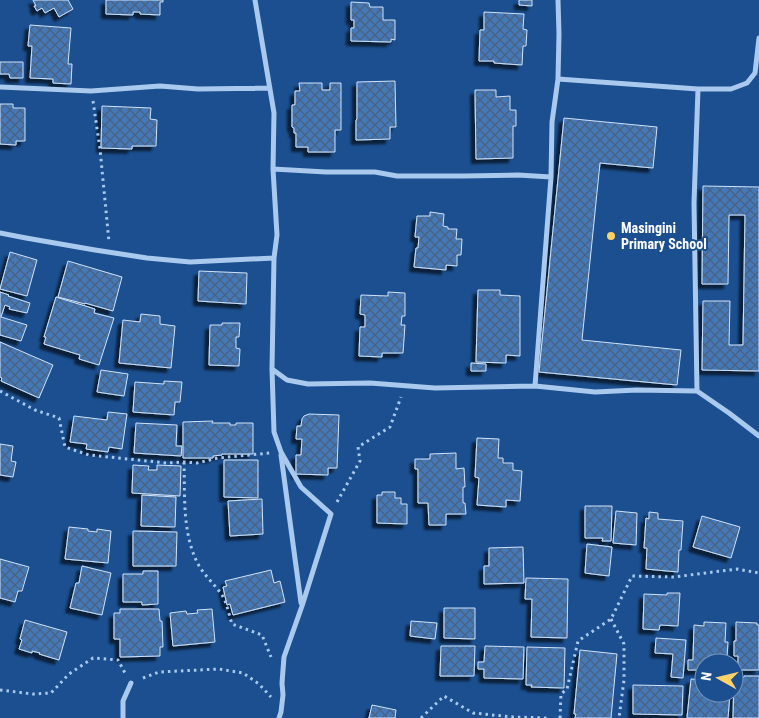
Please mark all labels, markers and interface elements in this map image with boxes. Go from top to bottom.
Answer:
place label: Masingini Primary School [621,220,707,252]
marker: Masingini Primary School [605,230,617,242]
north arrow [694,653,744,703]
text: N [698,671,715,682]

